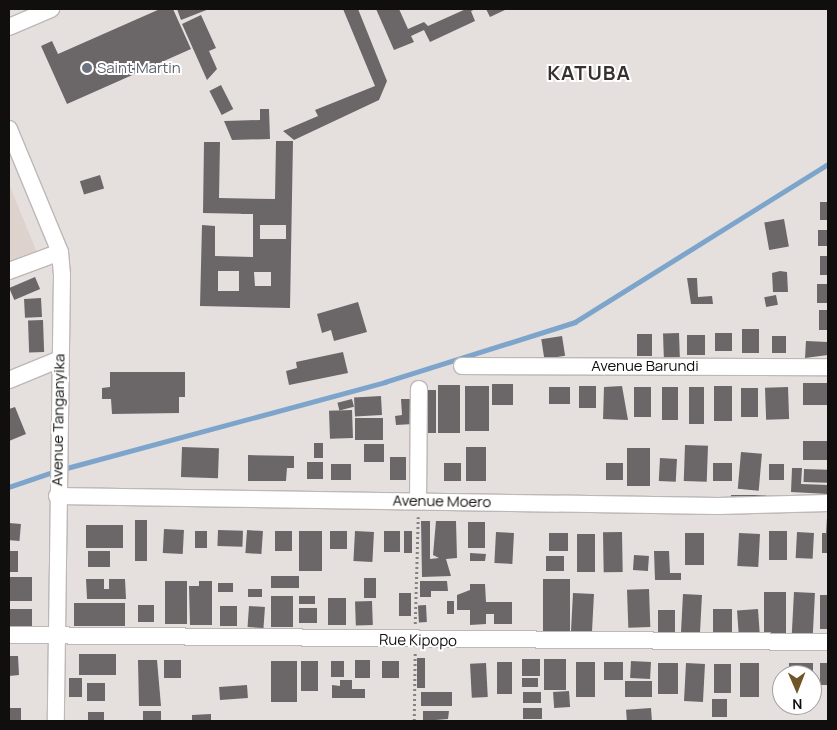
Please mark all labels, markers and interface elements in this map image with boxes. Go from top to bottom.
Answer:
place label: Saint Martin [97,59,181,77]
district label: KATUBA [546,60,632,84]
marker: Saint Martin [81,62,93,74]
street label: Avenue Tanganyika [48,354,68,486]
street label: Avenue Barundi [591,357,699,375]
street label: Avenue Moero [392,491,492,511]
street label: Rue Kipopo [379,630,457,650]
north arrow [772,665,822,715]
text: N [792,695,802,714]

